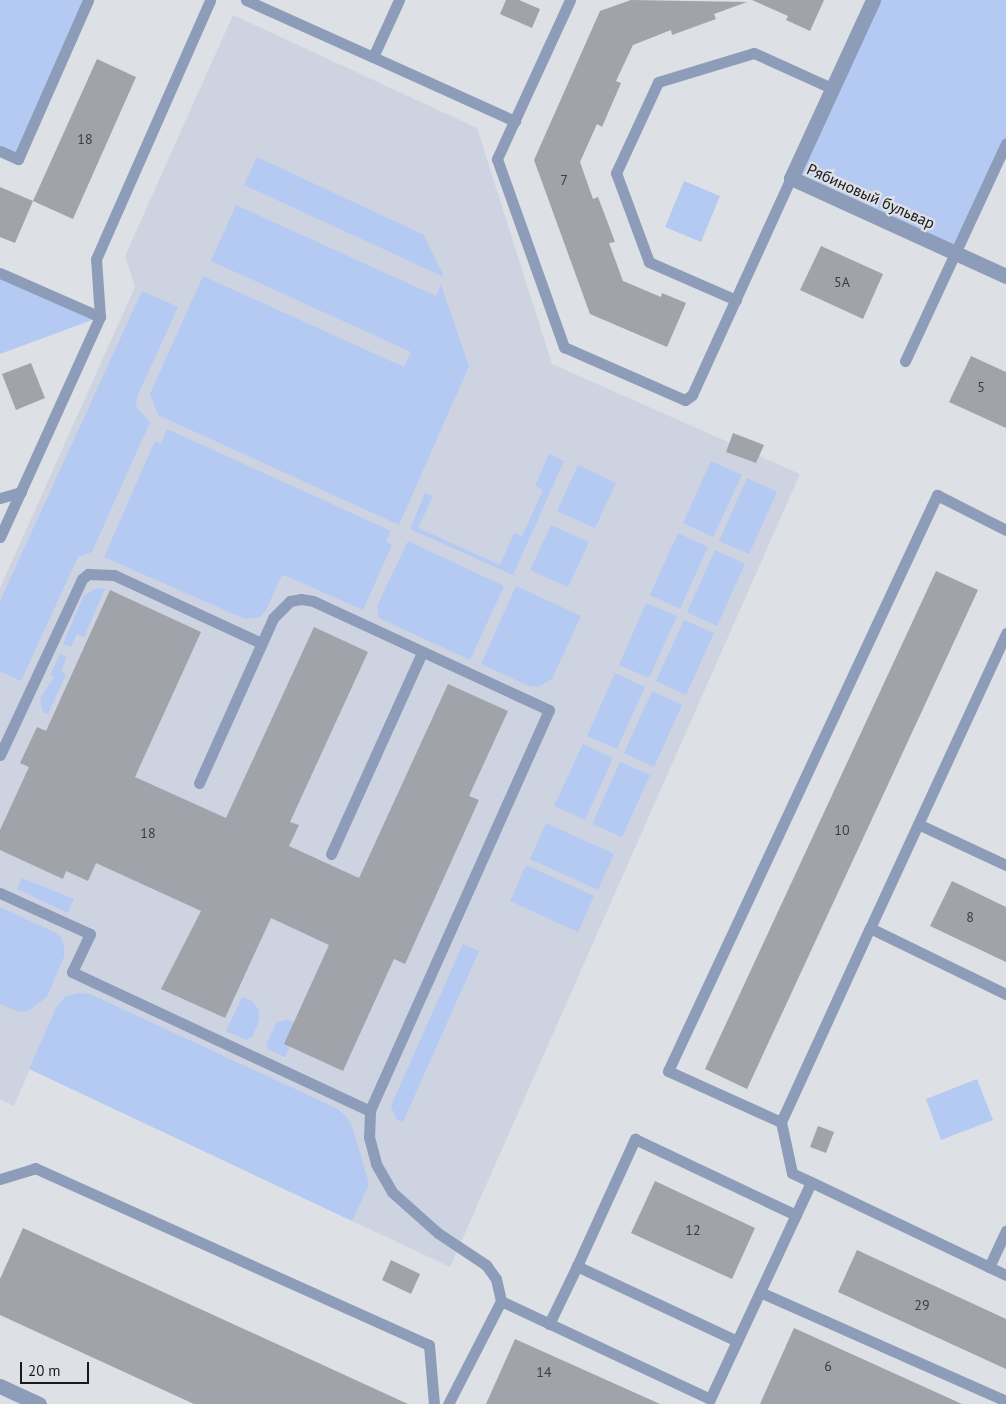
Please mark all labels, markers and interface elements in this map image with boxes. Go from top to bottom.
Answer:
house number: 18 [77,131,93,147]
street label: Рябиновый бульвар [804,159,938,233]
house number: 7 [560,172,568,188]
house number: 5А [834,274,850,290]
house number: 5 [977,379,985,395]
house number: 10 [834,822,850,838]
house number: 18 [140,825,156,841]
house number: 8 [966,909,974,925]
house number: 12 [685,1222,701,1238]
house number: 29 [914,1297,930,1313]
scale bar [22,1352,91,1384]
house number: 6 [824,1358,832,1374]
text: 20 m [28,1361,61,1380]
house number: 14 [536,1364,552,1380]

